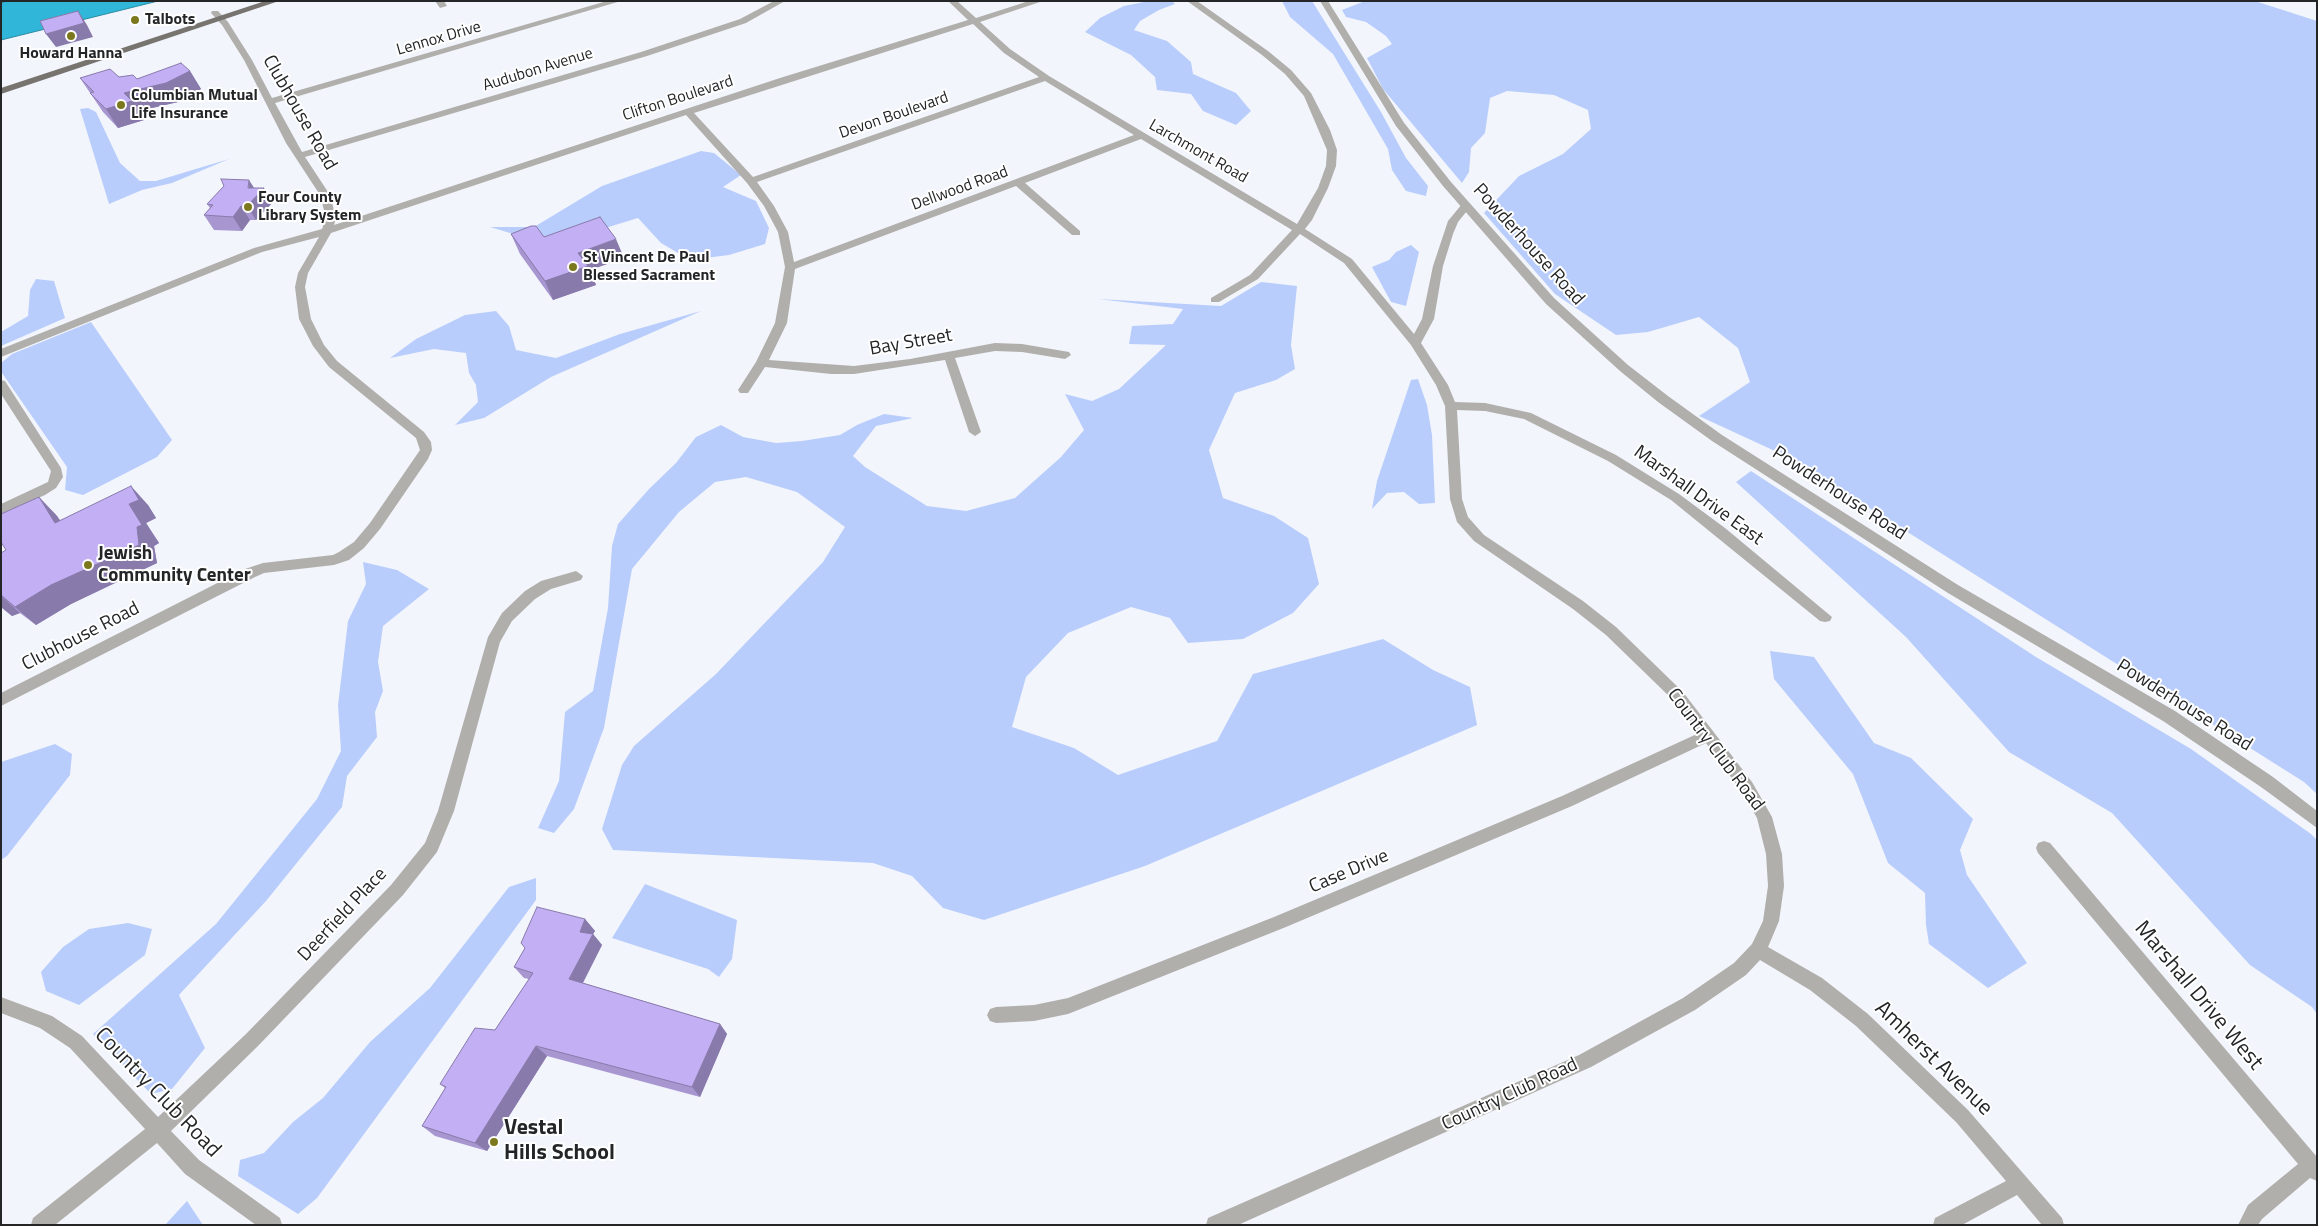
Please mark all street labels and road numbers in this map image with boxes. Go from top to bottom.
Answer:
street label: Lennox Drive [395,18,483,60]
street label: Audubon Avenue [481,44,595,96]
street label: Clubhouse Road [257,51,341,175]
street label: Clifton Boulevard [620,72,736,126]
street label: Devon Boulevard [837,88,951,144]
street label: Larchmont Road [1145,116,1251,188]
street label: Dellwood Road [909,163,1011,215]
street label: Powderhouse Road [1467,179,1589,311]
street label: Bay Street [868,325,954,361]
street label: Marshall Drive East [1629,441,1767,551]
street label: Powderhouse Road [1767,442,1911,546]
street label: Clubhouse Road [18,598,144,676]
street label: Powderhouse Road [2112,655,2256,757]
street label: Country Club Road [1662,684,1768,816]
street label: Case Drive [1306,845,1392,899]
street label: Deerfield Place [294,863,392,967]
street label: Marshall Drive West [2128,916,2268,1076]
street label: Amherst Avenue [1869,996,1997,1122]
street label: Country Club Road [88,1023,226,1163]
street label: Country Club Road [1439,1054,1581,1136]

